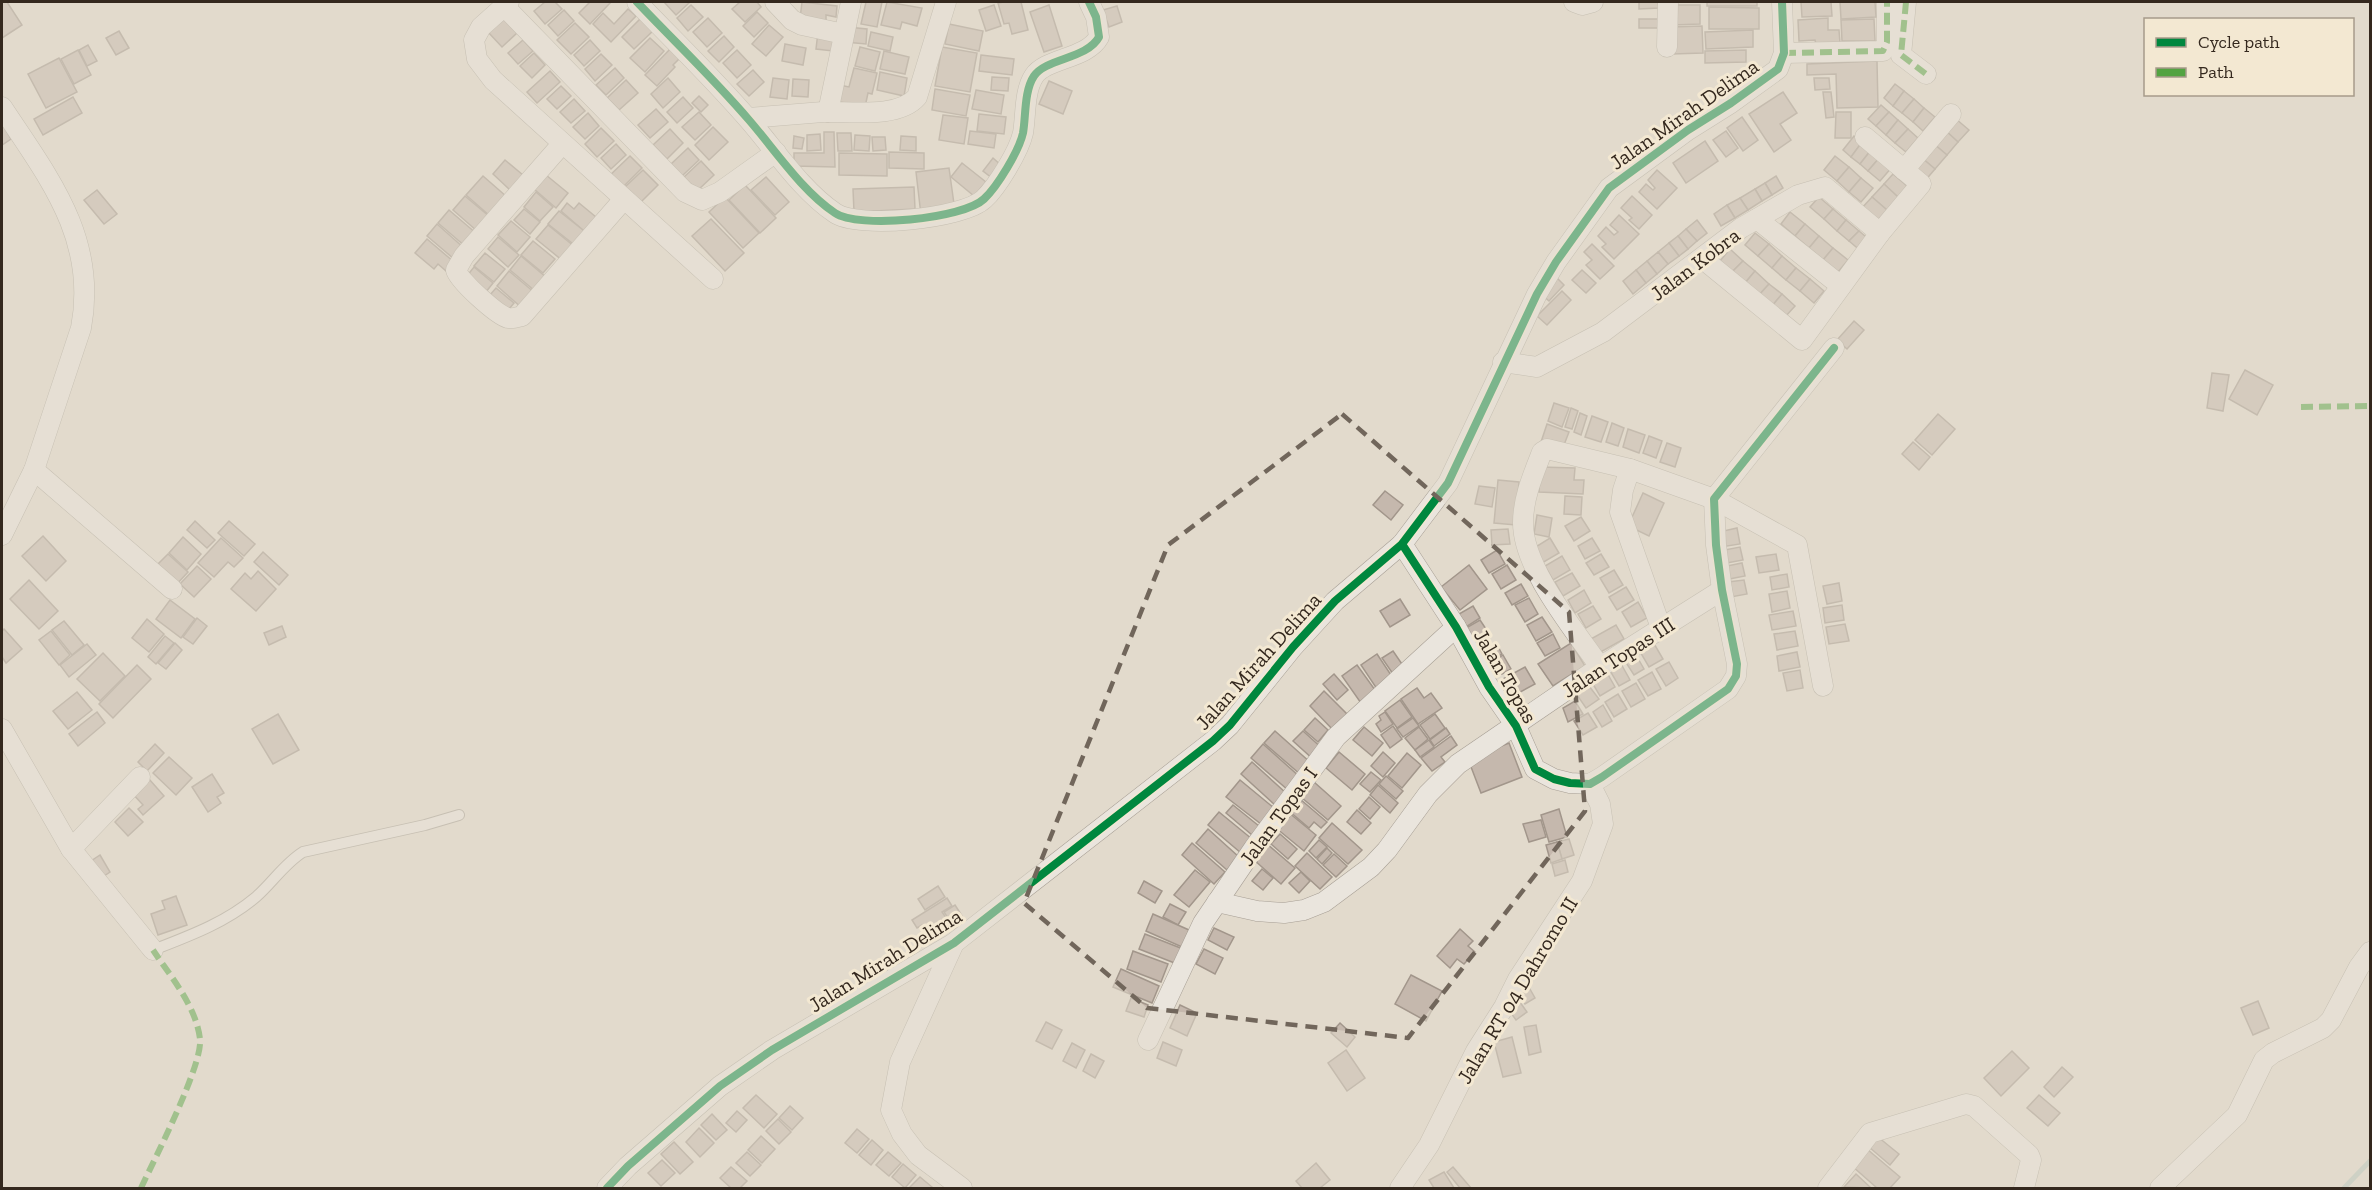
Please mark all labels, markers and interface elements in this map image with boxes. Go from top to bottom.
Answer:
legend [2144,18,2354,96]
text: Cycle path [2198,31,2280,53]
street label: Jalan Mirah Delima [1605,53,1763,175]
text: Path [2198,61,2234,83]
street label: Jalan Kobra [1645,222,1745,306]
street label: Jalan Mirah Delima [1190,587,1326,735]
street label: Jalan Topas III [1557,611,1679,703]
street label: Jalan Topas [1469,624,1543,728]
street label: Jalan Topas I [1234,762,1322,870]
street label: Jalan RT 04 Dahromo II [1451,892,1583,1088]
street label: Jalan Mirah Delima [804,903,966,1017]

